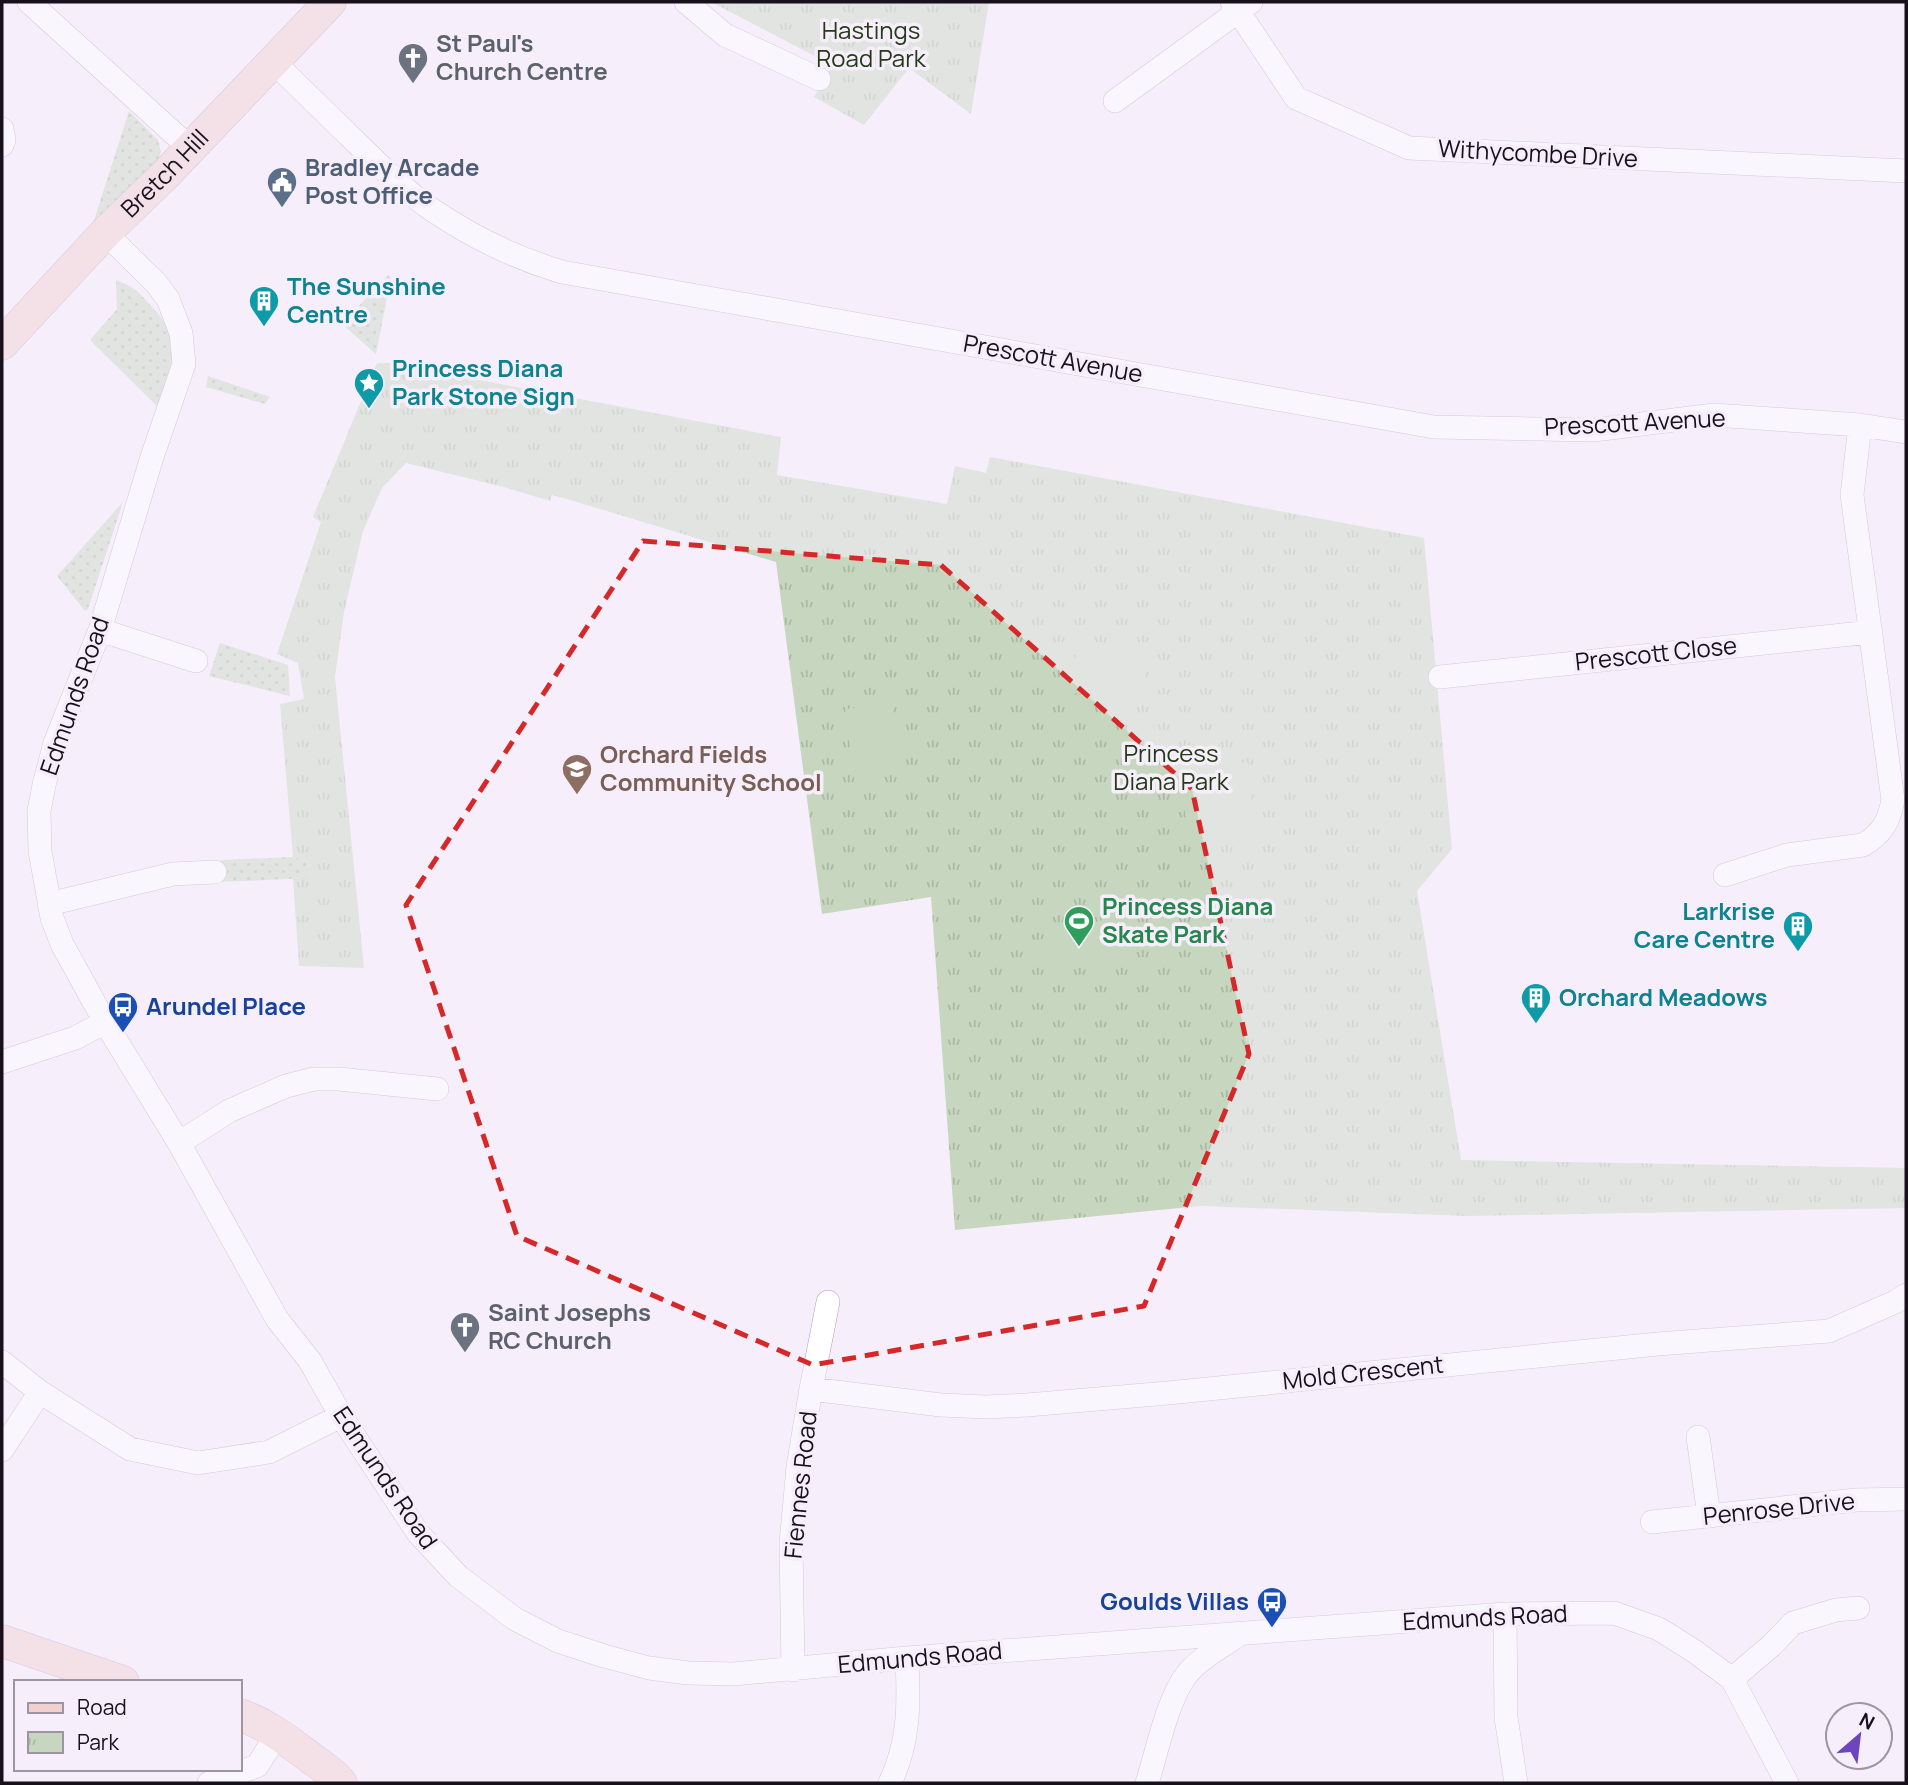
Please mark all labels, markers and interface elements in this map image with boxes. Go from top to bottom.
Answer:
park label: Hastings Road Park [816,13,927,74]
place label: St Paul's Church Centre [436,26,608,87]
church icon: St Paul's Church Centre [396,41,430,85]
street label: Bretch Hill [113,121,215,224]
street label: Withycombe Drive [1437,131,1639,174]
place label: Bradley Arcade Post Office [305,150,479,211]
public building icon: Bradley Arcade Post Office [265,165,299,209]
place label: The Sunshine Centre [287,269,446,330]
building icon: The Sunshine Centre [247,284,281,328]
street label: Prescott Avenue [961,326,1145,390]
place label: Princess Diana Park Stone Sign [392,351,575,412]
place icon: Princess Diana Park Stone Sign [352,366,386,410]
street label: Prescott Avenue [1543,400,1726,443]
street label: Edmunds Road [31,612,116,779]
street label: Prescott Close [1573,628,1738,677]
park label: Princess Diana Park [1113,736,1230,797]
place label: Orchard Fields Community School [600,737,822,798]
school or university icon: Orchard Fields Community School [560,752,594,796]
place label: Princess Diana Skate Park [1102,889,1273,950]
place label: Larkrise Care Centre [1634,894,1775,955]
sports icon: Princess Diana Skate Park [1062,904,1096,948]
building icon: Larkrise Care Centre [1781,909,1815,953]
place label: Orchard Meadows [1559,980,1767,1013]
building icon: Orchard Meadows [1519,981,1553,1025]
place label: Arundel Place [146,989,306,1022]
bus stop icon: Arundel Place [106,990,140,1034]
place label: Saint Josephs RC Church [488,1295,651,1356]
church icon: Saint Josephs RC Church [448,1310,482,1354]
street label: Mold Crescent [1281,1347,1445,1396]
street label: Edmunds Road [326,1399,446,1555]
street label: Fiennes Road [775,1409,824,1560]
street label: Penrose Drive [1701,1483,1856,1532]
place label: Goulds Villas [1100,1584,1249,1617]
bus stop icon: Goulds Villas [1255,1585,1289,1629]
street label: Edmunds Road [1402,1596,1568,1637]
street label: Edmunds Road [836,1633,1004,1680]
legend [14,1680,242,1771]
text: Road [77,1693,127,1721]
north arrow [1824,1701,1894,1771]
text: N [1855,1706,1879,1736]
text: Park [77,1728,119,1756]

